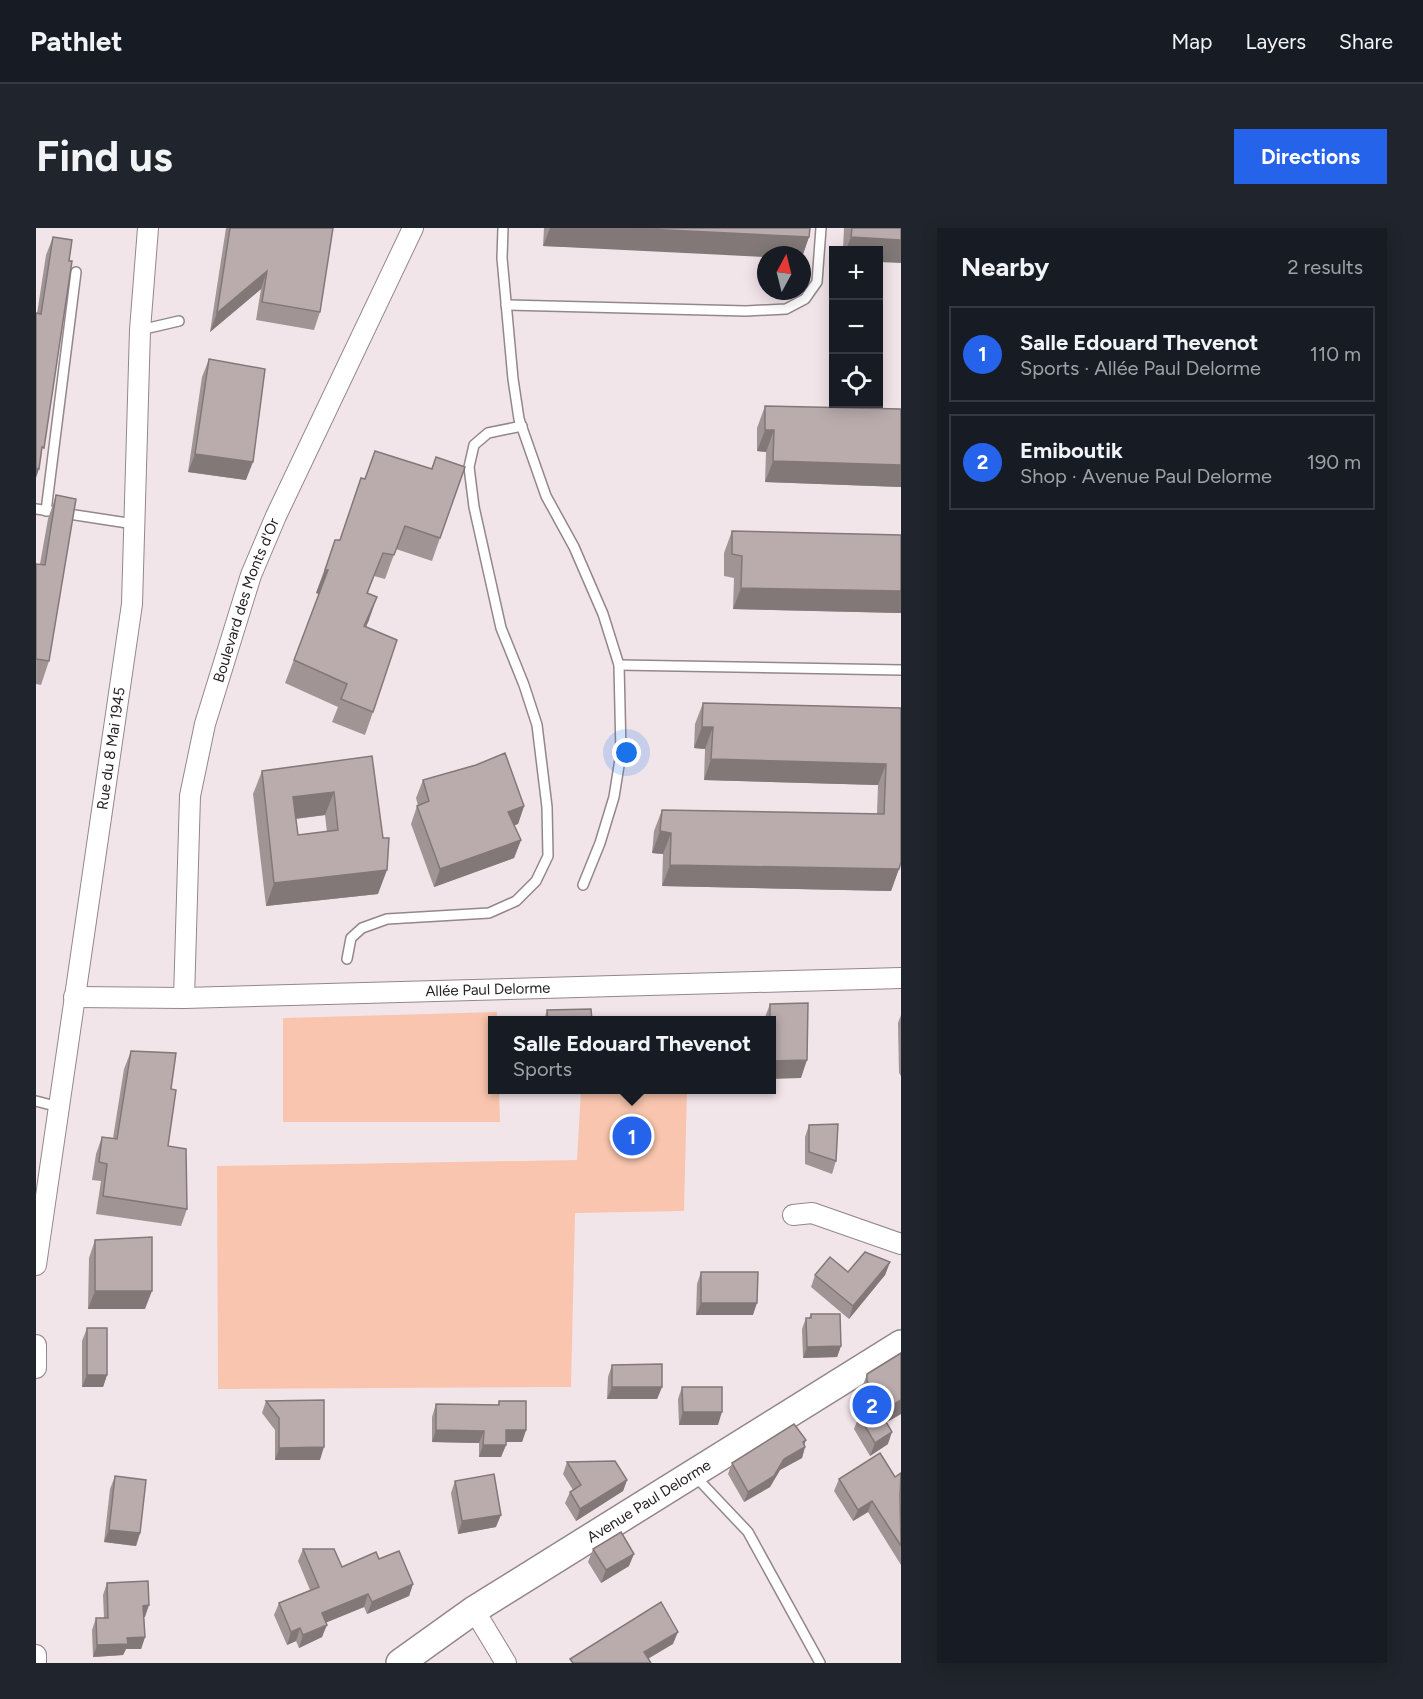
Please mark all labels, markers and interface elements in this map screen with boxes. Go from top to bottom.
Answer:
text: Pathlet [30,24,122,58]
text: Map [1172,29,1212,54]
text: Layers [1245,29,1306,54]
text: Share [1339,29,1393,54]
button: Directions [1234,129,1387,184]
text: Find us [36,131,173,182]
north arrow [757,246,811,300]
map controls [829,246,883,408]
button: + [829,246,883,300]
text: Nearby [961,251,1049,283]
text: 2 results [1287,255,1363,279]
button: − [829,300,883,354]
text: Salle Edouard Thevenot [1020,329,1258,356]
text: 1 [978,342,987,366]
text: 110 m [1310,342,1361,366]
button: locate [829,354,883,408]
text: Sports · Allée Paul Delorme [1020,356,1261,380]
text: Emiboutik [1020,437,1123,464]
text: 2 [977,450,988,474]
text: 190 m [1307,450,1361,474]
text: Shop · Avenue Paul Delorme [1020,464,1272,488]
street label: Boulevard des Monts d'Or [209,515,283,685]
street label: Rue du 8 Mai 1945 [93,686,129,811]
your location [612,738,641,767]
street label: Allée Paul Delorme [425,979,551,1000]
popup [488,1016,776,1094]
text: Salle Edouard Thevenot [513,1030,751,1057]
text: Sports [513,1057,572,1081]
pin: 1 [612,1114,652,1158]
pin: 2 [852,1382,892,1428]
street label: Avenue Paul Delorme [584,1456,714,1546]

